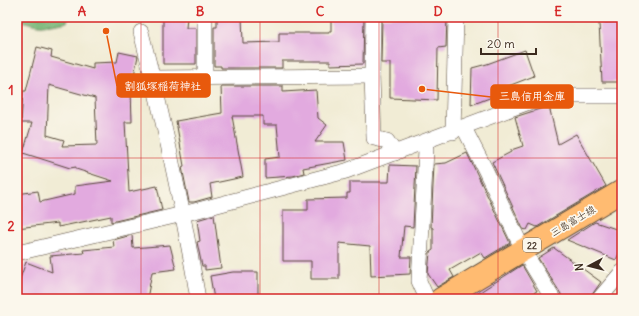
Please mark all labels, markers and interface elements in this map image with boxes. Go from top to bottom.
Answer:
text: A [78,3,87,20]
text: B [196,3,205,20]
text: C [316,3,325,20]
text: D [433,3,443,20]
text: E [554,3,562,20]
scale bar [481,30,536,56]
text: 20 m [487,36,515,51]
callout: 割狐塚稲荷神社 [117,74,210,97]
text: 割狐塚稲荷神社 [125,79,202,93]
text: 1 [8,82,14,99]
callout: 三島信用金庫 [491,85,573,108]
text: 三島信用金庫 [499,89,565,103]
street label: 三島富士線 [548,203,598,239]
text: 2 [7,218,15,235]
road number: 22 [523,238,541,252]
north arrow [569,246,609,286]
text: N [572,263,586,272]

